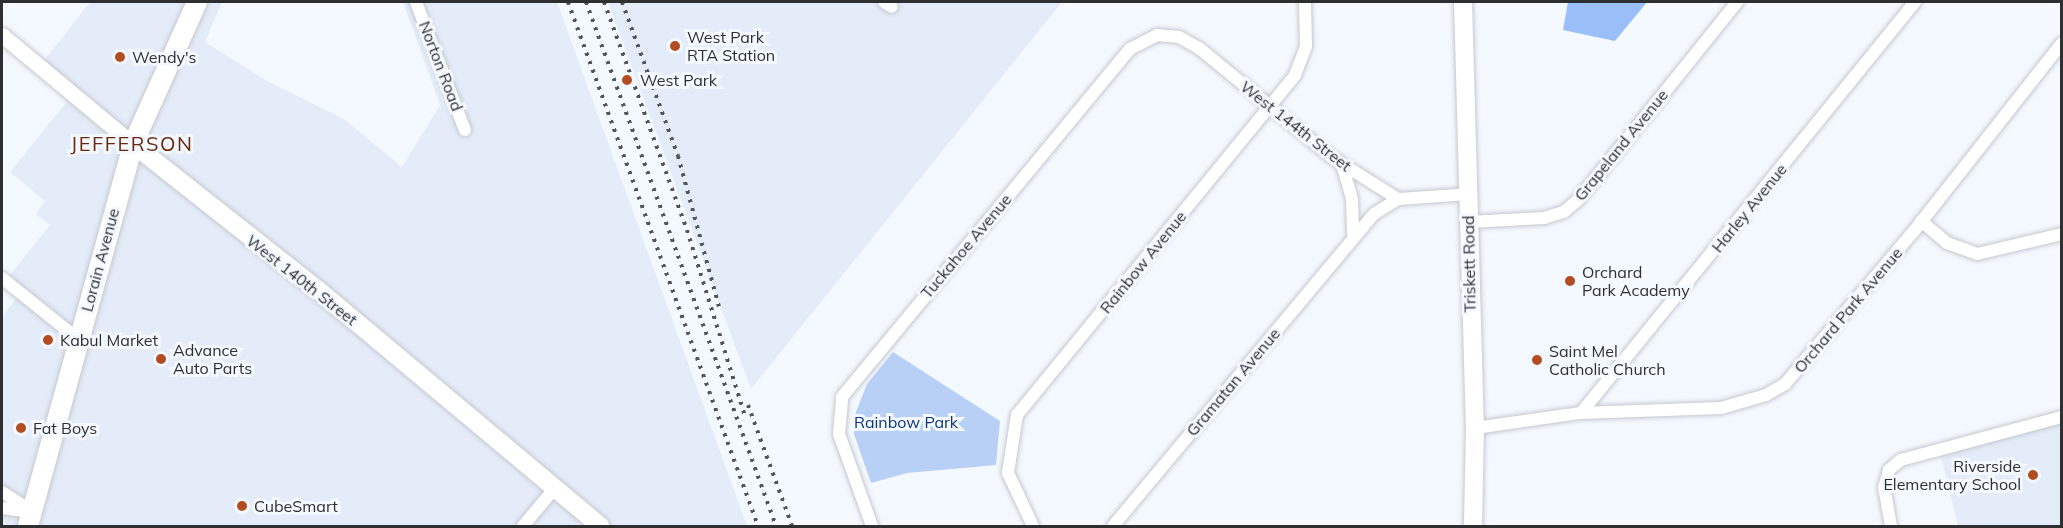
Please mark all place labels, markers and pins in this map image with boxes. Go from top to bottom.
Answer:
place label: West Park RTA Station [687,27,775,65]
marker: West Park RTA Station [668,39,682,53]
place label: Wendy's [132,47,196,67]
marker: Wendy's [113,50,127,64]
place label: West Park [640,70,717,90]
marker: West Park [618,71,636,89]
place label: Orchard Park Academy [1582,262,1690,300]
marker: Orchard Park Academy [1563,274,1577,288]
place label: Kabul Market [60,330,158,350]
marker: Kabul Market [41,333,55,347]
place label: Advance Auto Parts [173,340,252,378]
place label: Saint Mel Catholic Church [1549,341,1666,379]
marker: Advance Auto Parts [154,352,168,366]
marker: Saint Mel Catholic Church [1530,353,1544,367]
place label: Fat Boys [33,418,97,438]
marker: Fat Boys [14,421,28,435]
place label: Riverside Elementary School [1883,456,2021,494]
marker: Riverside Elementary School [2026,468,2040,482]
place label: CubeSmart [254,496,338,516]
marker: CubeSmart [235,499,249,513]

